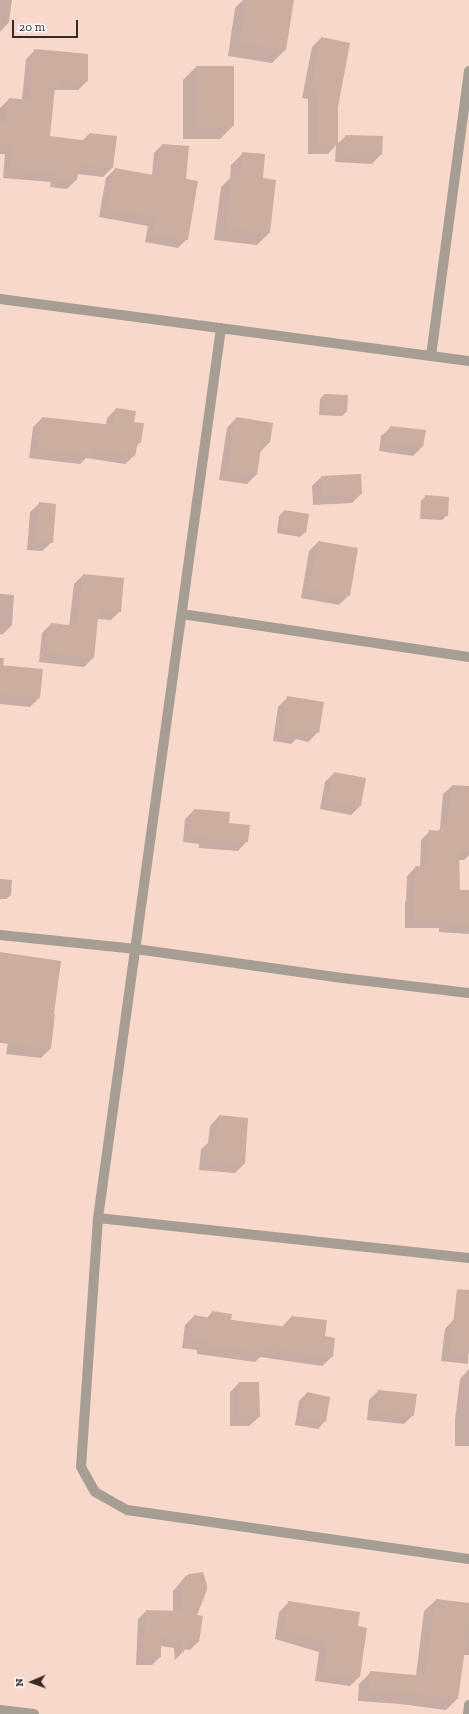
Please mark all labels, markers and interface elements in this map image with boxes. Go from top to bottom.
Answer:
scale bar [14,12,80,38]
text: 20 m [19,20,45,34]
north arrow [12,1662,52,1702]
text: N [13,1678,26,1687]

